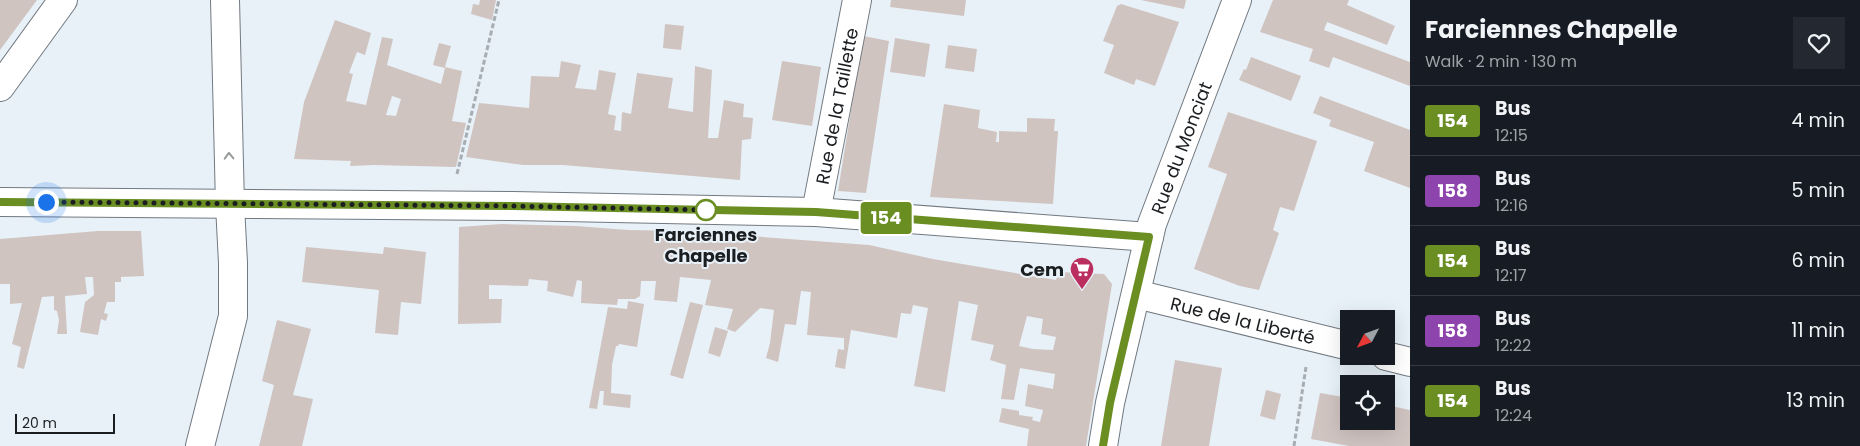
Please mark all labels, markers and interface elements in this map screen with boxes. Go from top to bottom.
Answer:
text: Farciennes Chapelle [1425,13,1677,46]
button: heart [1793,17,1845,69]
street label: Rue de la Taillette [809,26,864,186]
text: Walk · 2 min · 130 m [1425,50,1577,73]
street label: Rue du Monciat [1144,78,1217,217]
text: Bus [1495,95,1531,122]
text: 4 min [1792,107,1845,134]
text: 154 [1437,108,1468,133]
text: 12:15 [1495,124,1528,147]
one-way arrow [223,152,234,160]
text: Bus [1495,165,1531,192]
text: 5 min [1792,177,1845,204]
text: 158 [1437,178,1468,203]
your location [34,190,59,215]
text: 12:16 [1495,194,1528,217]
marker: Farciennes Chapelle [695,199,717,221]
line badge: 154 [857,202,915,234]
text: 154 [871,205,901,230]
place label: Farciennes Chapelle [655,222,757,268]
text: Bus [1495,235,1531,262]
text: 6 min [1791,247,1845,274]
text: 154 [1437,248,1468,273]
supermarket icon: Cem [1069,256,1095,290]
place label: Cem [1020,257,1064,282]
text: 12:17 [1495,264,1527,287]
street label: Rue de la Liberté [1168,290,1318,350]
text: Bus [1495,305,1531,332]
north arrow [1340,310,1395,365]
map controls [1340,310,1395,430]
text: 11 min [1791,317,1845,344]
text: 158 [1437,318,1468,343]
text: 12:22 [1495,334,1531,357]
button: locate [1340,375,1395,430]
text: Bus [1495,375,1531,402]
text: 13 min [1786,387,1845,414]
text: 154 [1437,388,1468,413]
text: 12:24 [1495,404,1532,427]
scale bar [15,411,115,434]
text: 20 m [22,413,57,433]

